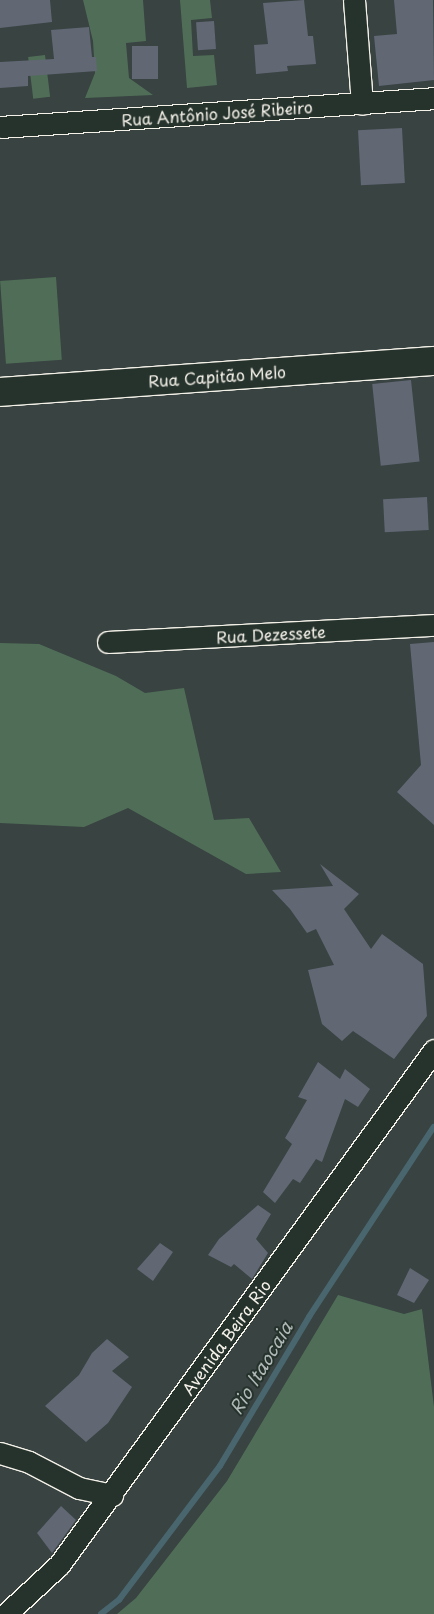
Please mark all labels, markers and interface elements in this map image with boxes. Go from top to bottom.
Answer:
street label: Rua Antônio José Ribeiro [120,97,314,129]
street label: Rua Capitão Melo [147,362,287,390]
street label: Rua Dezessete [215,622,327,646]
street label: Avenida Beira Rio [178,1276,274,1398]
water label: Rio Itaocaia [225,1317,297,1419]

